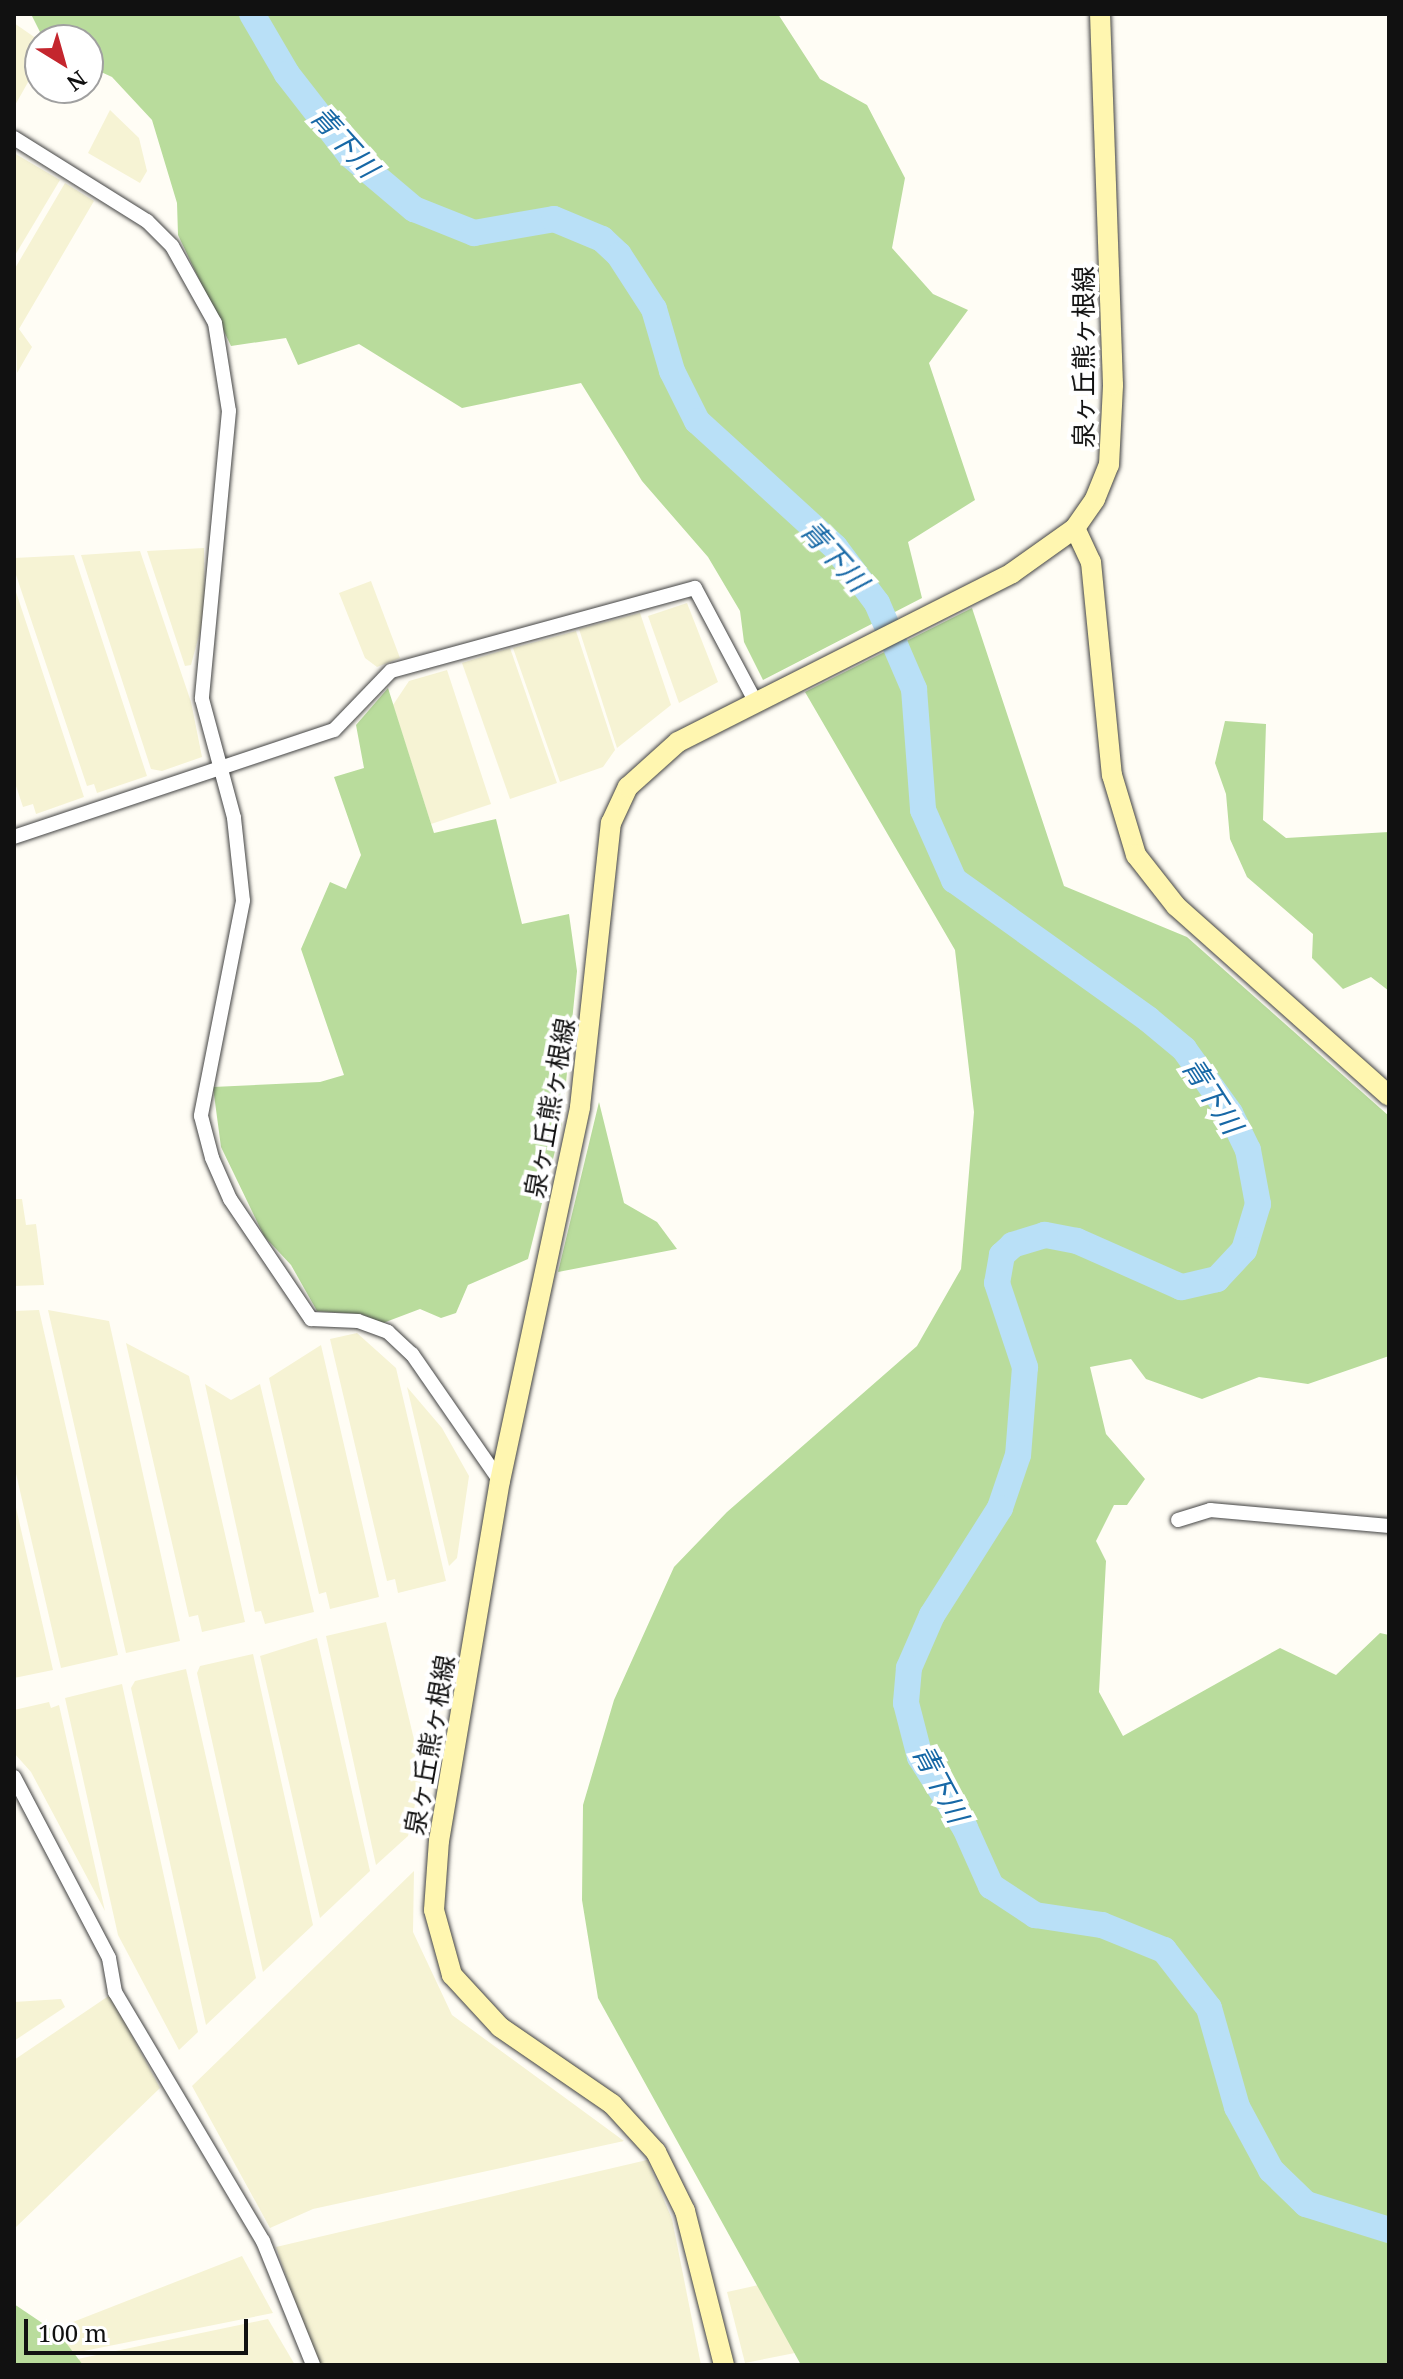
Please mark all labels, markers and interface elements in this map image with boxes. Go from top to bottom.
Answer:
north arrow [24,24,104,104]
text: N [61,64,93,99]
water label: 青下川 [304,99,386,183]
street label: 泉ヶ丘熊ヶ根線 [1068,266,1100,448]
water label: 青下川 [794,513,876,597]
street label: 泉ヶ丘熊ヶ根線 [519,1016,581,1200]
water label: 青下川 [1176,1051,1250,1139]
street label: 泉ヶ丘熊ヶ根線 [399,1653,461,1837]
water label: 青下川 [906,1738,976,1828]
scale bar [28,2303,252,2353]
text: 100 m [38,2316,107,2349]

